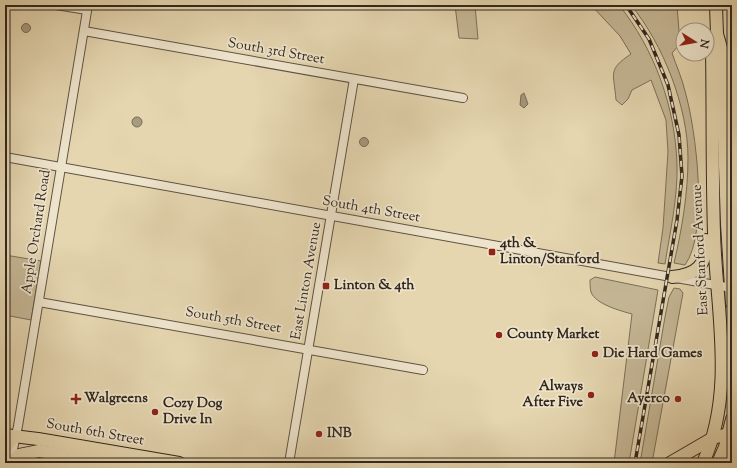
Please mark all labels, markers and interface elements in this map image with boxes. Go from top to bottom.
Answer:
north arrow [675,22,715,62]
street label: South 3rd Street [226,34,326,70]
text: N [695,37,713,50]
street label: Apple Orchard Road [17,168,57,295]
street label: East Stanford Avenue [688,184,714,316]
street label: South 4th Street [320,192,422,228]
street label: East Linton Avenue [287,221,327,341]
place label: 4th & Linton/Stanford [499,234,600,270]
marker: 4th & Linton/Stanford [487,247,497,257]
place label: Linton & 4th [334,276,415,296]
marker: Linton & 4th [321,281,331,291]
street label: South 5th Street [184,303,283,339]
place label: County Market [507,325,600,345]
marker: County Market [494,330,504,340]
place label: Die Hard Games [603,344,703,364]
marker: Die Hard Games [590,349,600,359]
place label: Always After Five [522,377,583,413]
place label: Walgreens [84,389,148,409]
place label: Ayerco [627,389,670,409]
marker: Always After Five [586,390,596,400]
marker: Walgreens [71,394,81,404]
place label: Cozy Dog Drive In [163,394,223,430]
marker: Ayerco [673,394,683,404]
marker: Cozy Dog Drive In [150,407,160,417]
street label: South 6th Street [44,415,146,451]
place label: INB [327,424,352,444]
marker: INB [314,429,324,439]

